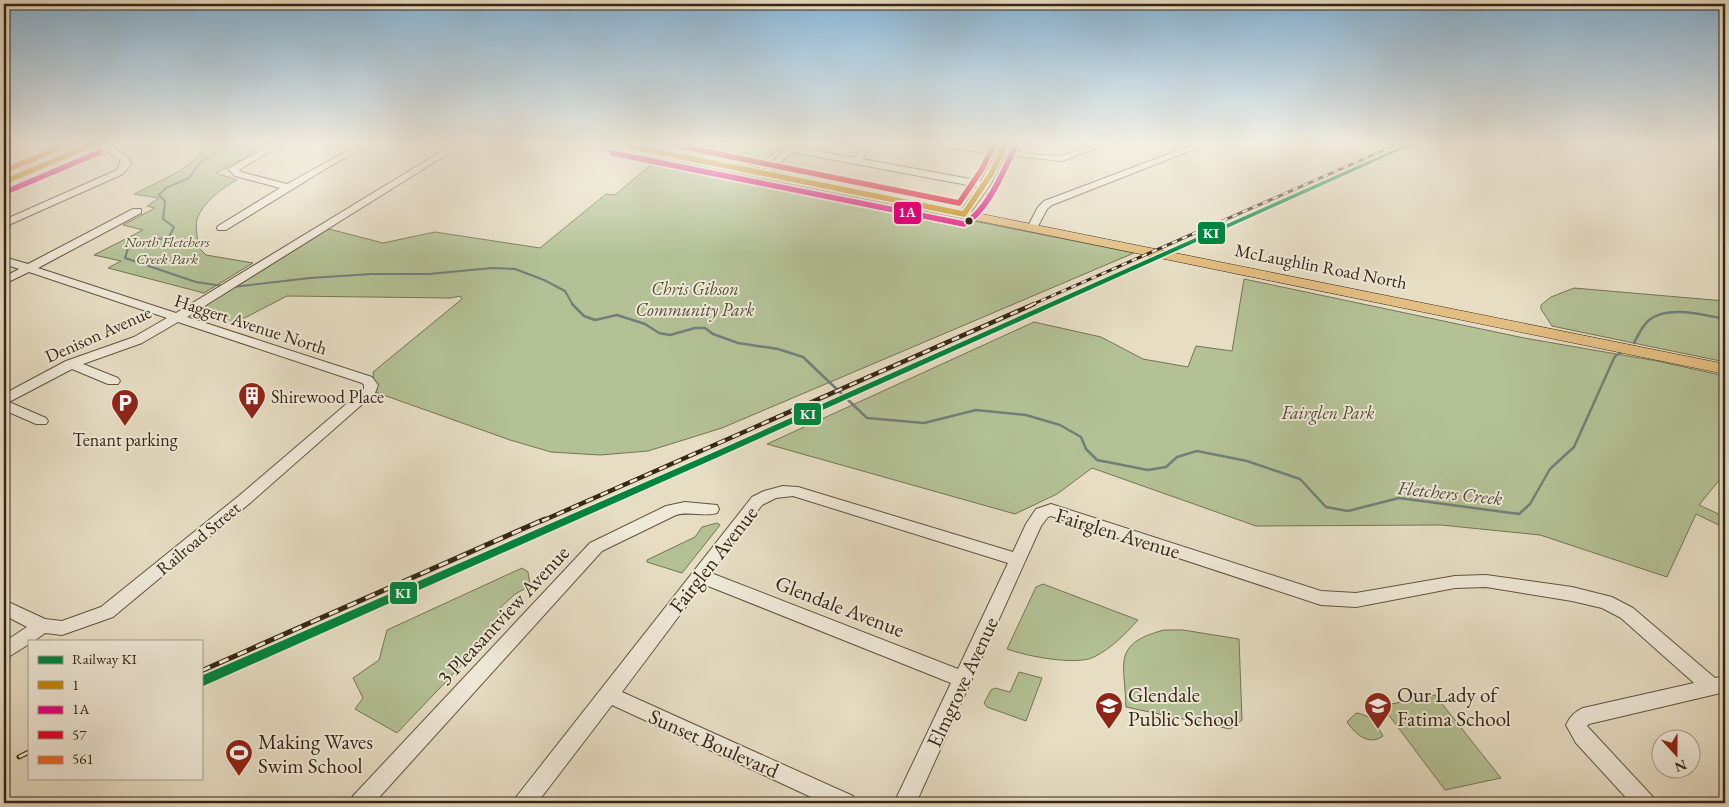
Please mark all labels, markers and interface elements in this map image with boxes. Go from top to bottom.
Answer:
line badge: 1A [893,201,922,225]
text: 1A [898,203,917,221]
unlabelled marker [964,216,974,226]
line badge: KI [1197,221,1226,245]
text: KI [1203,224,1219,242]
park label: North Fletchers Creek Park [123,232,211,268]
street label: McLaughlin Road North [1233,238,1409,294]
park label: Chris Gibson Community Park [636,277,754,322]
street label: Haggert Avenue North [172,288,330,360]
street label: Denison Avenue [41,300,155,368]
building icon: Shirewood Place [237,381,267,420]
place label: Shirewood Place [271,385,384,408]
parking icon: Tenant parking [110,388,140,427]
park label: Fairglen Park [1280,401,1375,425]
line badge: KI [793,402,822,426]
text: KI [800,405,816,423]
place label: Tenant parking [73,428,178,451]
water label: Fletchers Creek [1395,475,1504,511]
street label: Railroad Street [151,496,245,580]
street label: Fairglen Avenue [663,500,763,618]
street label: Fairglen Avenue [1053,501,1183,565]
street label: 3 Pleasantview Avenue [431,539,575,691]
street label: Glendale Avenue [772,569,908,643]
line badge: KI [389,581,418,605]
text: KI [395,584,411,602]
street label: Elmgrove Avenue [920,612,1004,752]
legend [28,640,202,780]
text: Railway KI [72,649,137,668]
text: 1 [72,675,79,694]
place label: Glendale Public School [1128,681,1239,732]
place label: Our Lady of Fatima School [1397,681,1511,732]
school or university icon: Glendale Public School [1094,691,1124,730]
school or university icon: Our Lady of Fatima School [1363,691,1393,730]
text: 1A [72,699,90,718]
street label: Sunset Boulevard [645,702,784,784]
text: 57 [72,725,87,744]
place label: Making Waves Swim School [258,728,373,779]
north arrow [1652,730,1702,780]
sports icon: Making Waves Swim School [224,738,254,777]
text: 561 [72,749,94,768]
text: N [1672,756,1689,777]

